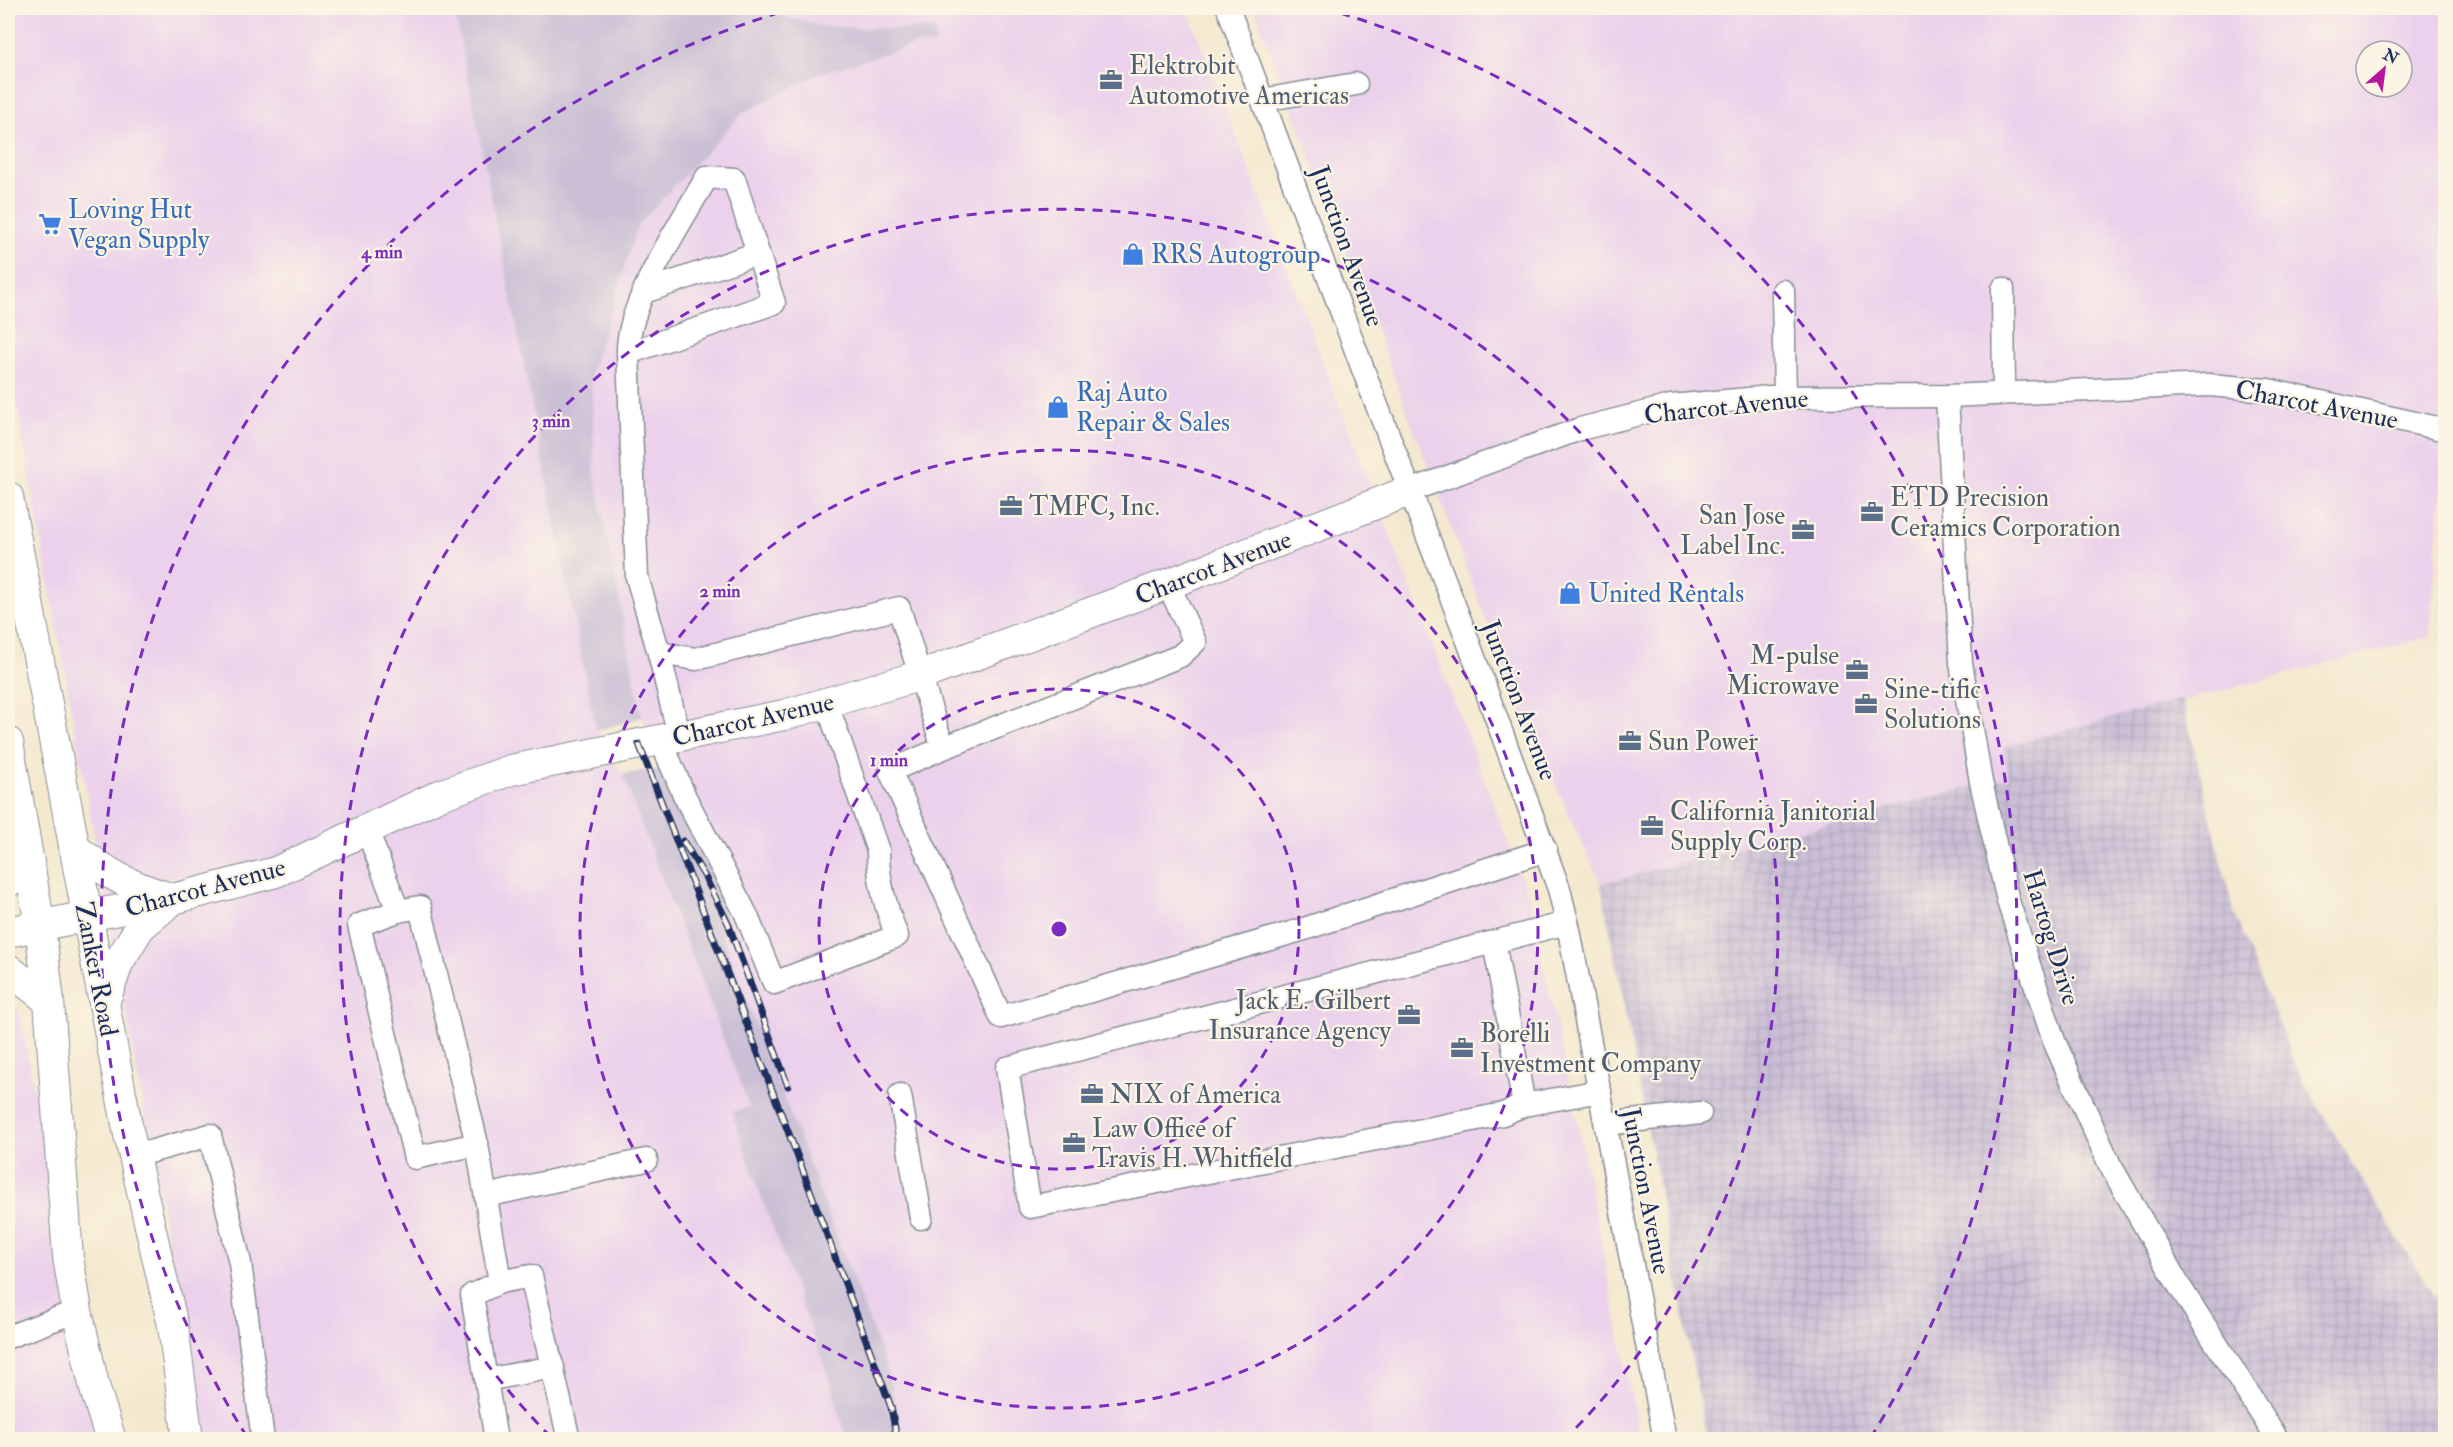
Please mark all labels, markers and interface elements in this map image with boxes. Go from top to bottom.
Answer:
north arrow [2354,39,2414,99]
text: N [2379,44,2402,69]
place label: Elektrobit Automotive Americas [1128,50,1349,112]
office icon: Elektrobit Automotive Americas [1098,67,1124,93]
street label: Junction Avenue [1303,160,1391,331]
place label: Loving Hut Vegan Supply [68,194,210,257]
supermarket icon: Loving Hut Vegan Supply [37,211,63,237]
place label: RRS Autogroup [1151,239,1320,272]
text: 4 min [360,241,403,264]
shop icon: RRS Autogroup [1120,241,1146,267]
street label: Charcot Avenue [2233,374,2401,436]
place label: Raj Auto Repair & Sales [1076,377,1230,440]
street label: Charcot Avenue [1642,382,1810,432]
shop icon: Raj Auto Repair & Sales [1045,394,1071,420]
text: 3 min [532,410,571,433]
place label: ETD Precision Ceramics Corporation [1890,482,2121,545]
place label: TMFC, Inc. [1029,491,1160,523]
office icon: TMFC, Inc. [998,493,1024,519]
office icon: ETD Precision Ceramics Corporation [1859,499,1885,525]
place label: San Jose Label Inc. [1680,500,1785,562]
office icon: San Jose Label Inc. [1790,517,1816,543]
street label: Charcot Avenue [1131,523,1296,612]
place label: United Rentals [1588,578,1744,610]
text: 2 min [700,580,741,603]
shop icon: United Rentals [1557,580,1583,606]
street label: Junction Avenue [1473,615,1564,785]
place label: M-pulse Microwave [1727,640,1839,702]
office icon: M-pulse Microwave [1844,657,1870,683]
place label: Sine-tific Solutions [1884,674,1981,736]
street label: Charcot Avenue [669,686,837,754]
office icon: Sine-tific Solutions [1853,691,1879,717]
place label: Sun Power [1648,726,1758,758]
office icon: Sun Power [1617,728,1643,754]
text: 1 min [870,749,909,772]
place label: California Janitorial Supply Corp. [1670,796,1876,859]
office icon: California Janitorial Supply Corp. [1639,813,1665,839]
street label: Charcot Avenue [121,851,289,925]
street label: Hartog Drive [2015,866,2087,1009]
street label: Zanker Road [67,899,125,1039]
centre of rings [1049,919,1069,939]
place label: Jack E. Gilbert Insurance Agency [1209,985,1392,1047]
office icon: Jack E. Gilbert Insurance Agency [1396,1002,1422,1028]
place label: Borelli Investment Company [1480,1018,1701,1081]
office icon: Borelli Investment Company [1449,1035,1475,1061]
place label: NIX of America [1110,1079,1281,1111]
office icon: NIX of America [1079,1081,1105,1107]
street label: Junction Avenue [1614,1104,1678,1277]
place label: Law Office of Travis H. Whitfield [1092,1113,1293,1175]
office icon: Law Office of Travis H. Whitfield [1061,1130,1087,1156]

